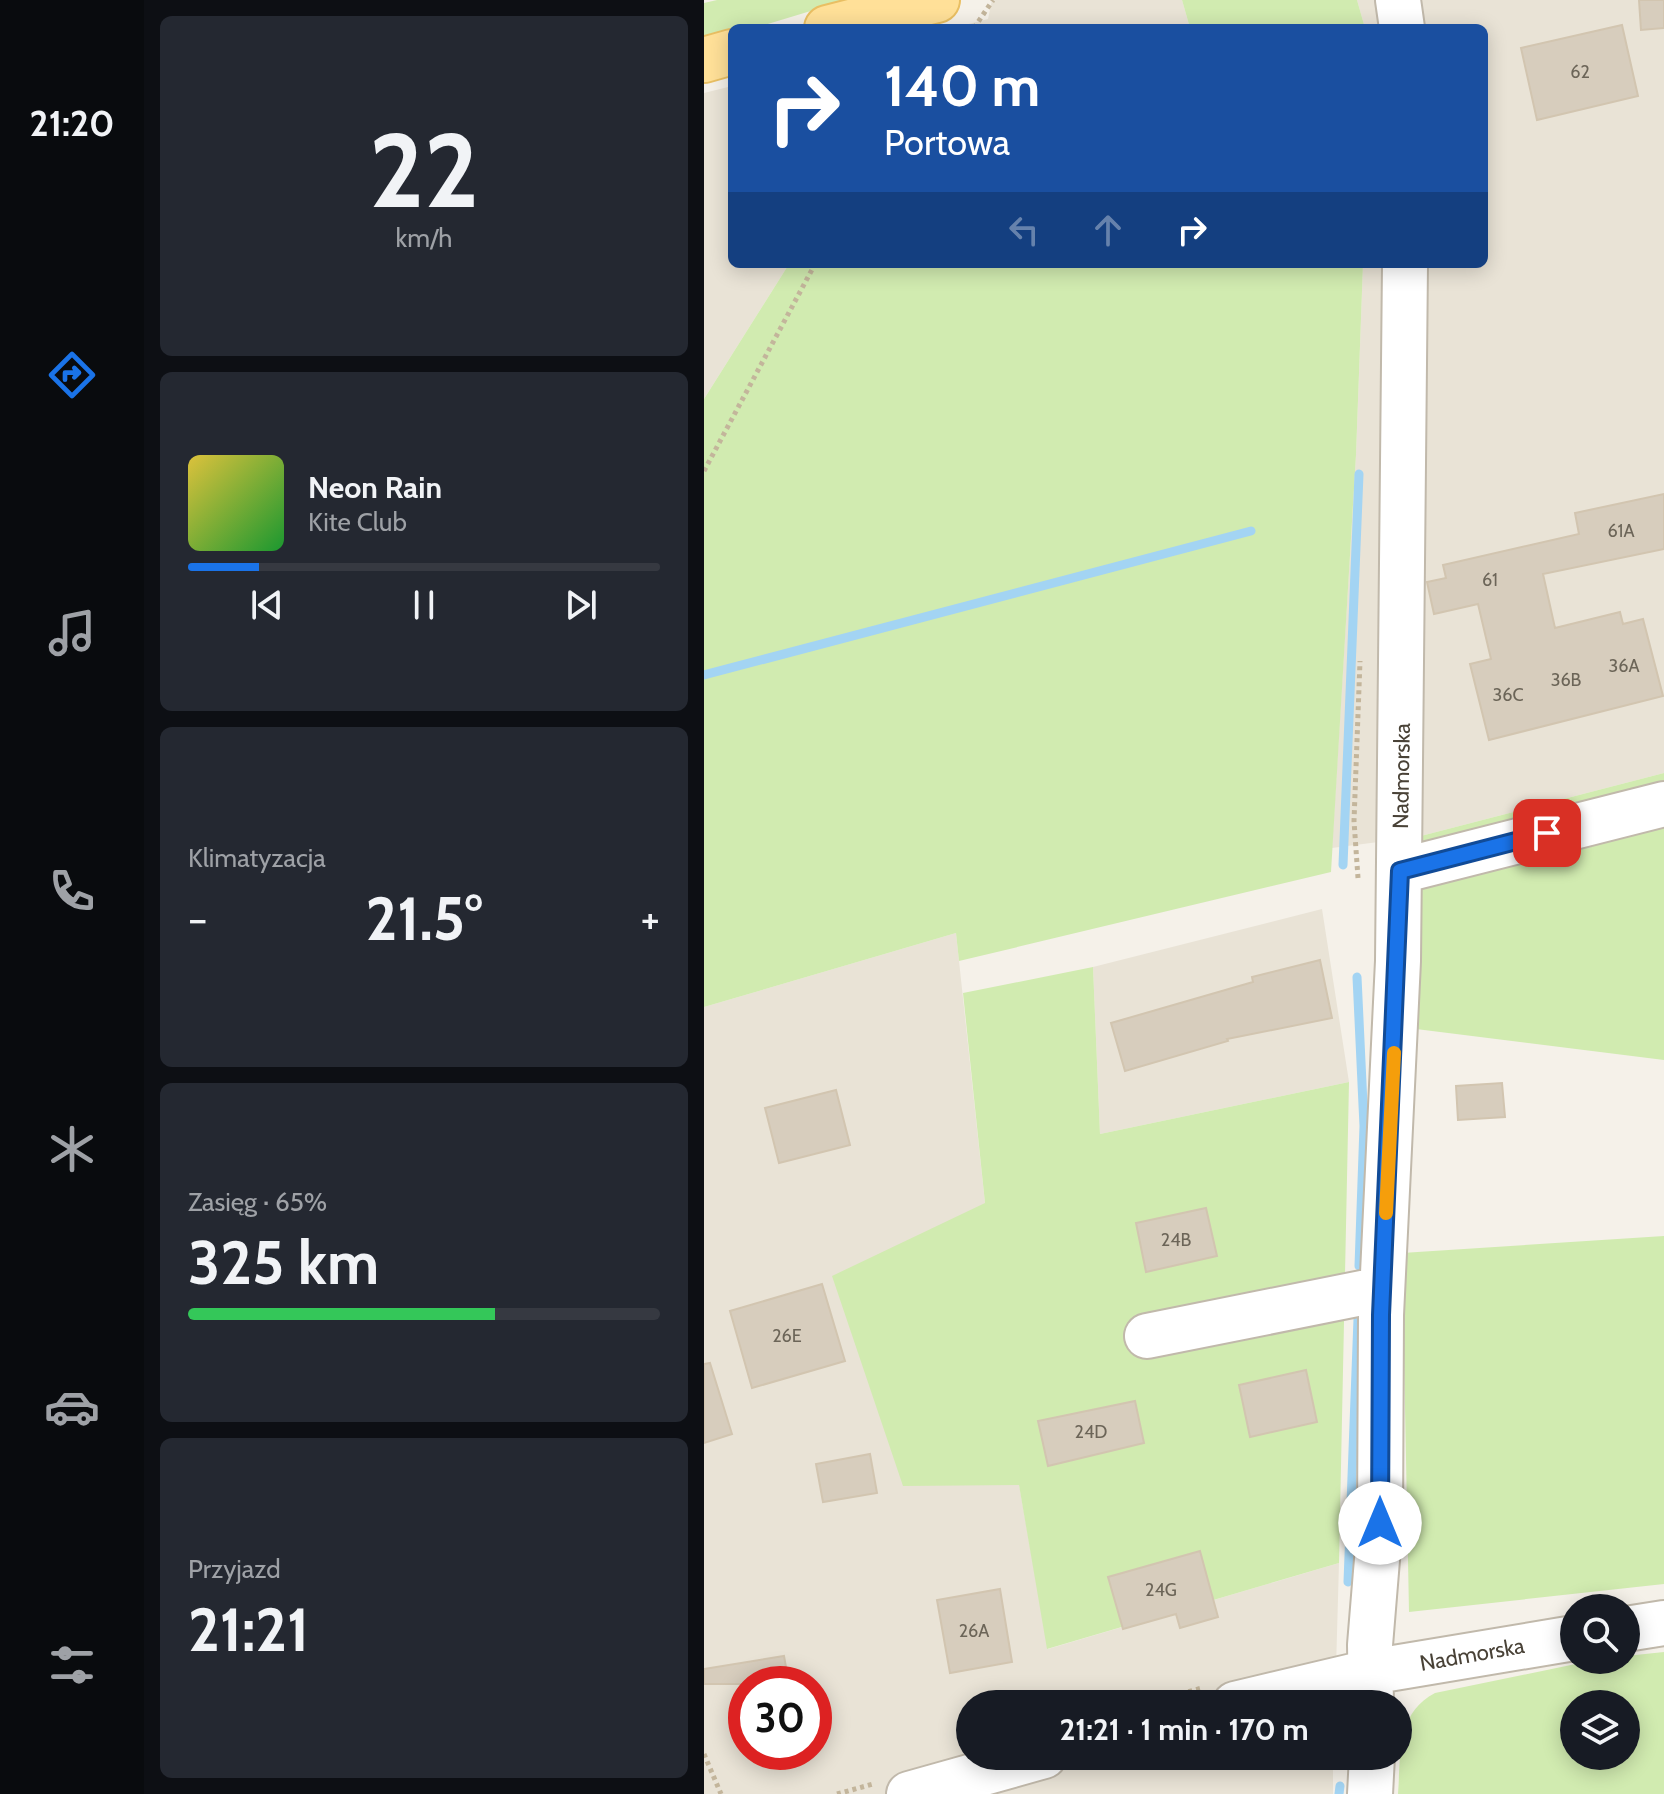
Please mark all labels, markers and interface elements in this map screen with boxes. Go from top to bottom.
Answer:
text: 140 m [884,52,1040,120]
icon: right [752,56,856,160]
house number: 62 [1570,61,1590,83]
text: 21:20 [30,101,114,145]
text: 22 [369,107,479,233]
text: Portowa [884,120,1010,164]
icon: left [1002,208,1046,252]
icon: ahead [1086,208,1130,252]
icon: right [1170,208,1214,252]
text: km/h [396,222,452,254]
icon: directions [44,347,100,403]
text: Neon Rain [308,469,442,506]
text: Kite Club [308,506,407,538]
house number: 61A [1607,520,1635,542]
house number: 61 [1482,569,1498,591]
icon: previous [245,583,289,627]
icon: pause [402,583,446,627]
icon: next [559,583,603,627]
icon: music [44,605,100,661]
house number: 36A [1608,655,1640,677]
house number: 36B [1551,669,1582,691]
house number: 36C [1492,684,1524,706]
street label: Nadmorska [1387,722,1416,829]
pin [1513,799,1581,867]
icon: arrive [1525,811,1569,855]
text: Klimatyzacja [188,842,326,874]
icon: phone [44,863,100,919]
text: 21.5° [366,882,482,955]
text: − [188,892,207,945]
text: + [641,892,660,945]
icon: climate [44,1121,100,1177]
text: Zasięg · 65% [188,1186,327,1218]
text: 325 km [188,1226,379,1299]
house number: 24B [1161,1229,1192,1251]
house number: 26E [772,1325,802,1347]
icon: car [44,1379,100,1435]
house number: 24D [1075,1421,1107,1443]
position arrow [1338,1481,1422,1565]
text: Przyjazd [188,1553,281,1585]
house number: 24G [1145,1579,1177,1601]
text: 21:21 [188,1593,309,1666]
map controls [1560,1594,1640,1770]
button: search [1560,1594,1640,1674]
house number: 26A [959,1620,989,1642]
street label: Nadmorska [1418,1632,1527,1677]
icon: filters [44,1637,100,1693]
speed limit sign: 30 [728,1666,832,1770]
button: layers [1560,1690,1640,1770]
text: 21:21 · 1 min · 170 m [1059,1711,1309,1748]

